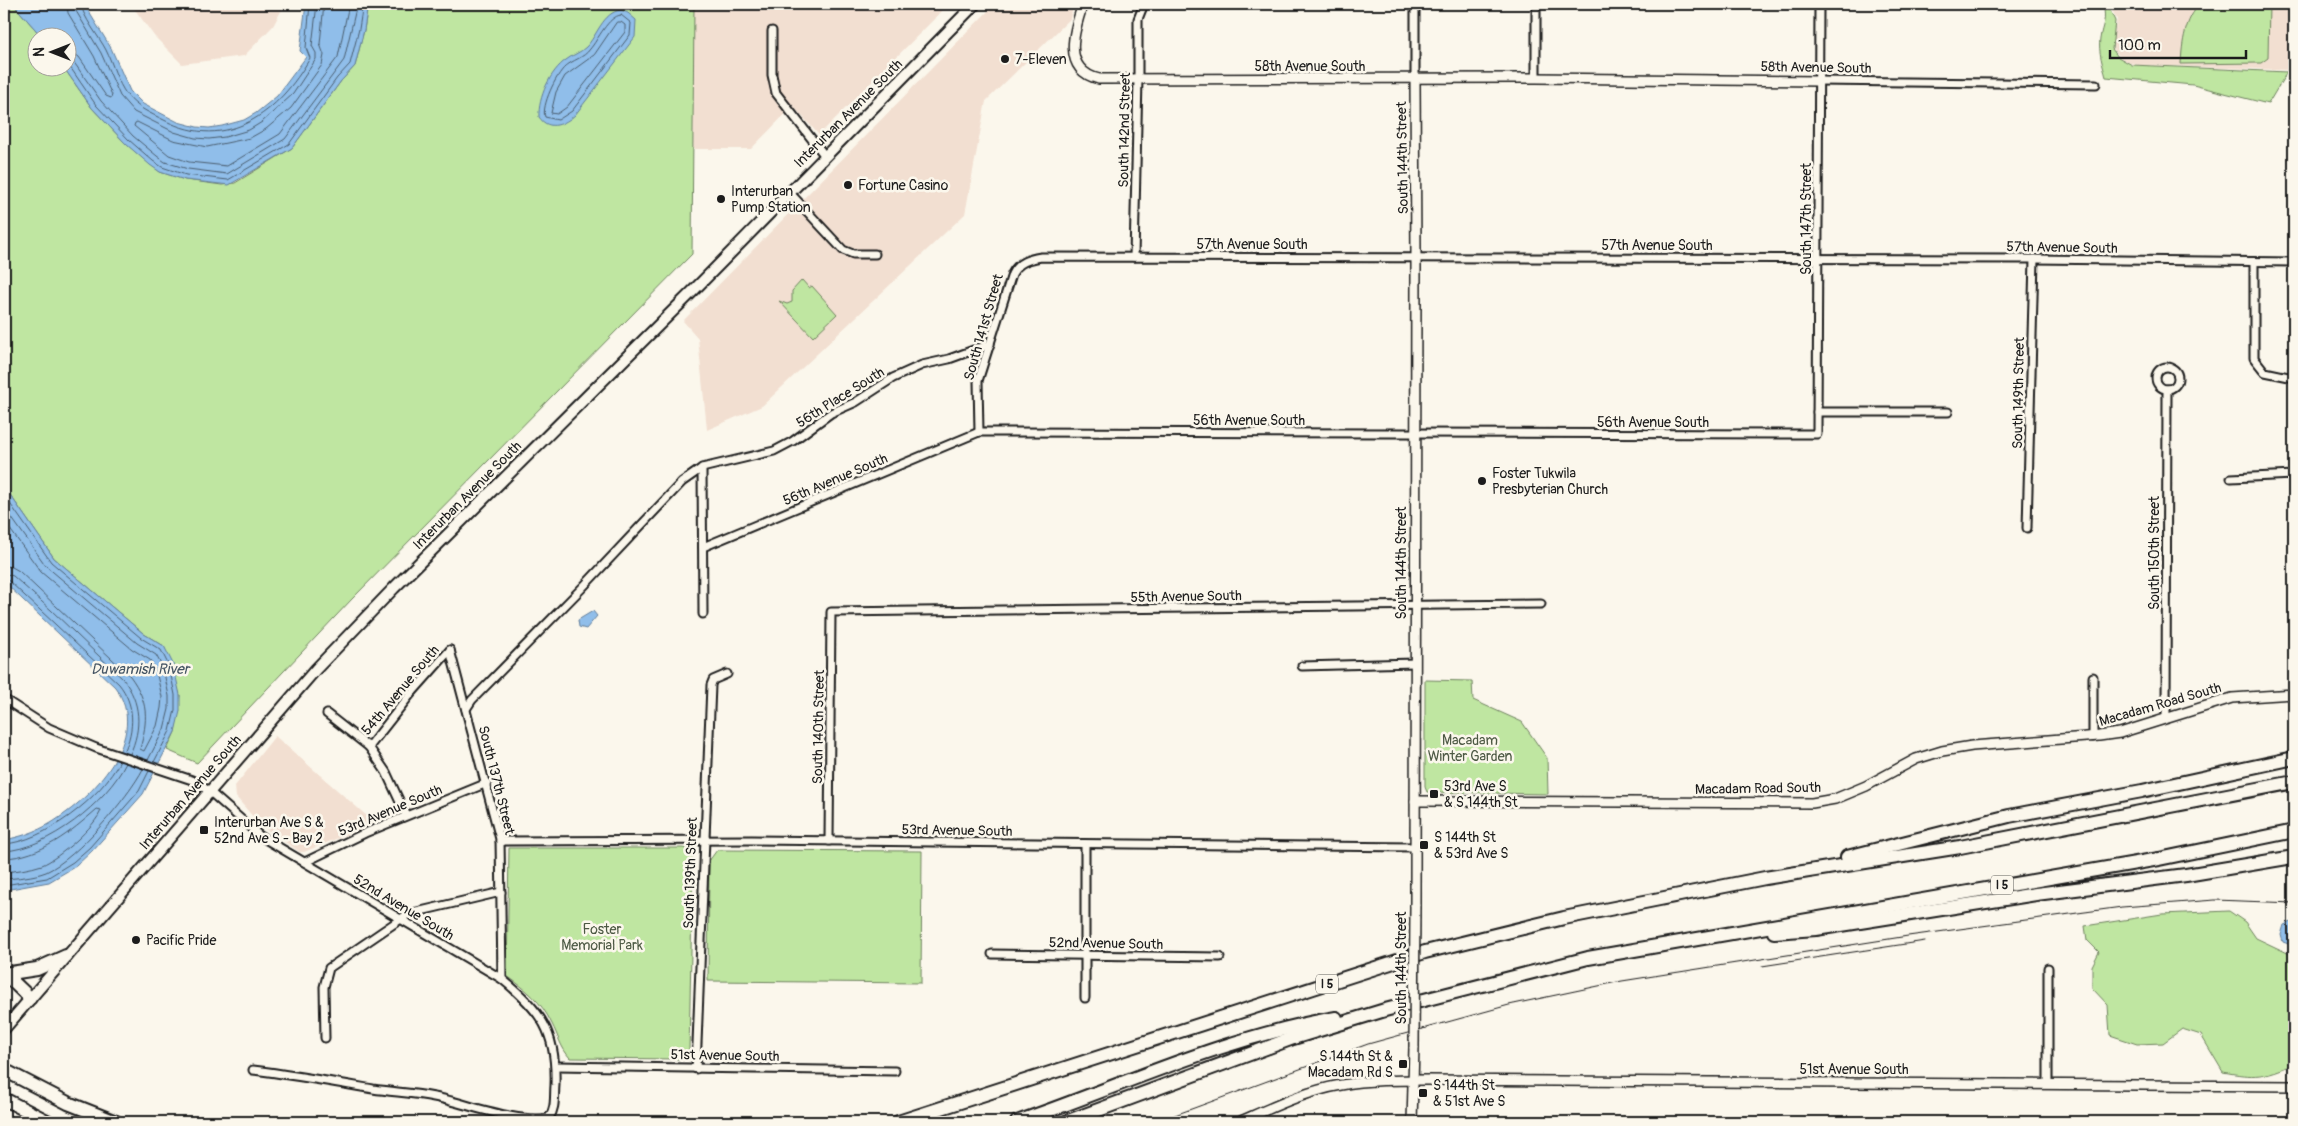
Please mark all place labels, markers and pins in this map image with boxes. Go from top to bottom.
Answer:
place label: 7-Eleven [1015,51,1067,68]
marker: 7-Eleven [999,53,1011,65]
place label: Fortune Casino [858,177,949,194]
marker: Fortune Casino [842,179,854,191]
place label: Interurban Pump Station [731,183,811,216]
marker: Interurban Pump Station [715,193,727,205]
place label: Foster Tukwila Presbyterian Church [1492,465,1608,498]
marker: Foster Tukwila Presbyterian Church [1476,475,1488,487]
place label: 53rd Ave S & S 144th St [1444,778,1518,811]
marker: 53rd Ave S & S 144th St [1428,788,1440,800]
place label: Interurban Ave S & 52nd Ave S - Bay 2 [214,814,324,847]
marker: Interurban Ave S & 52nd Ave S - Bay 2 [198,824,210,836]
place label: S 144th St & 53rd Ave S [1434,829,1508,862]
marker: S 144th St & 53rd Ave S [1418,839,1430,851]
place label: Pacific Pride [146,932,217,949]
marker: Pacific Pride [130,934,142,946]
place label: S 144th St & Macadam Rd S [1308,1048,1393,1081]
marker: S 144th St & Macadam Rd S [1397,1058,1409,1070]
place label: S 144th St & 51st Ave S [1433,1077,1505,1110]
marker: S 144th St & 51st Ave S [1417,1087,1429,1099]

